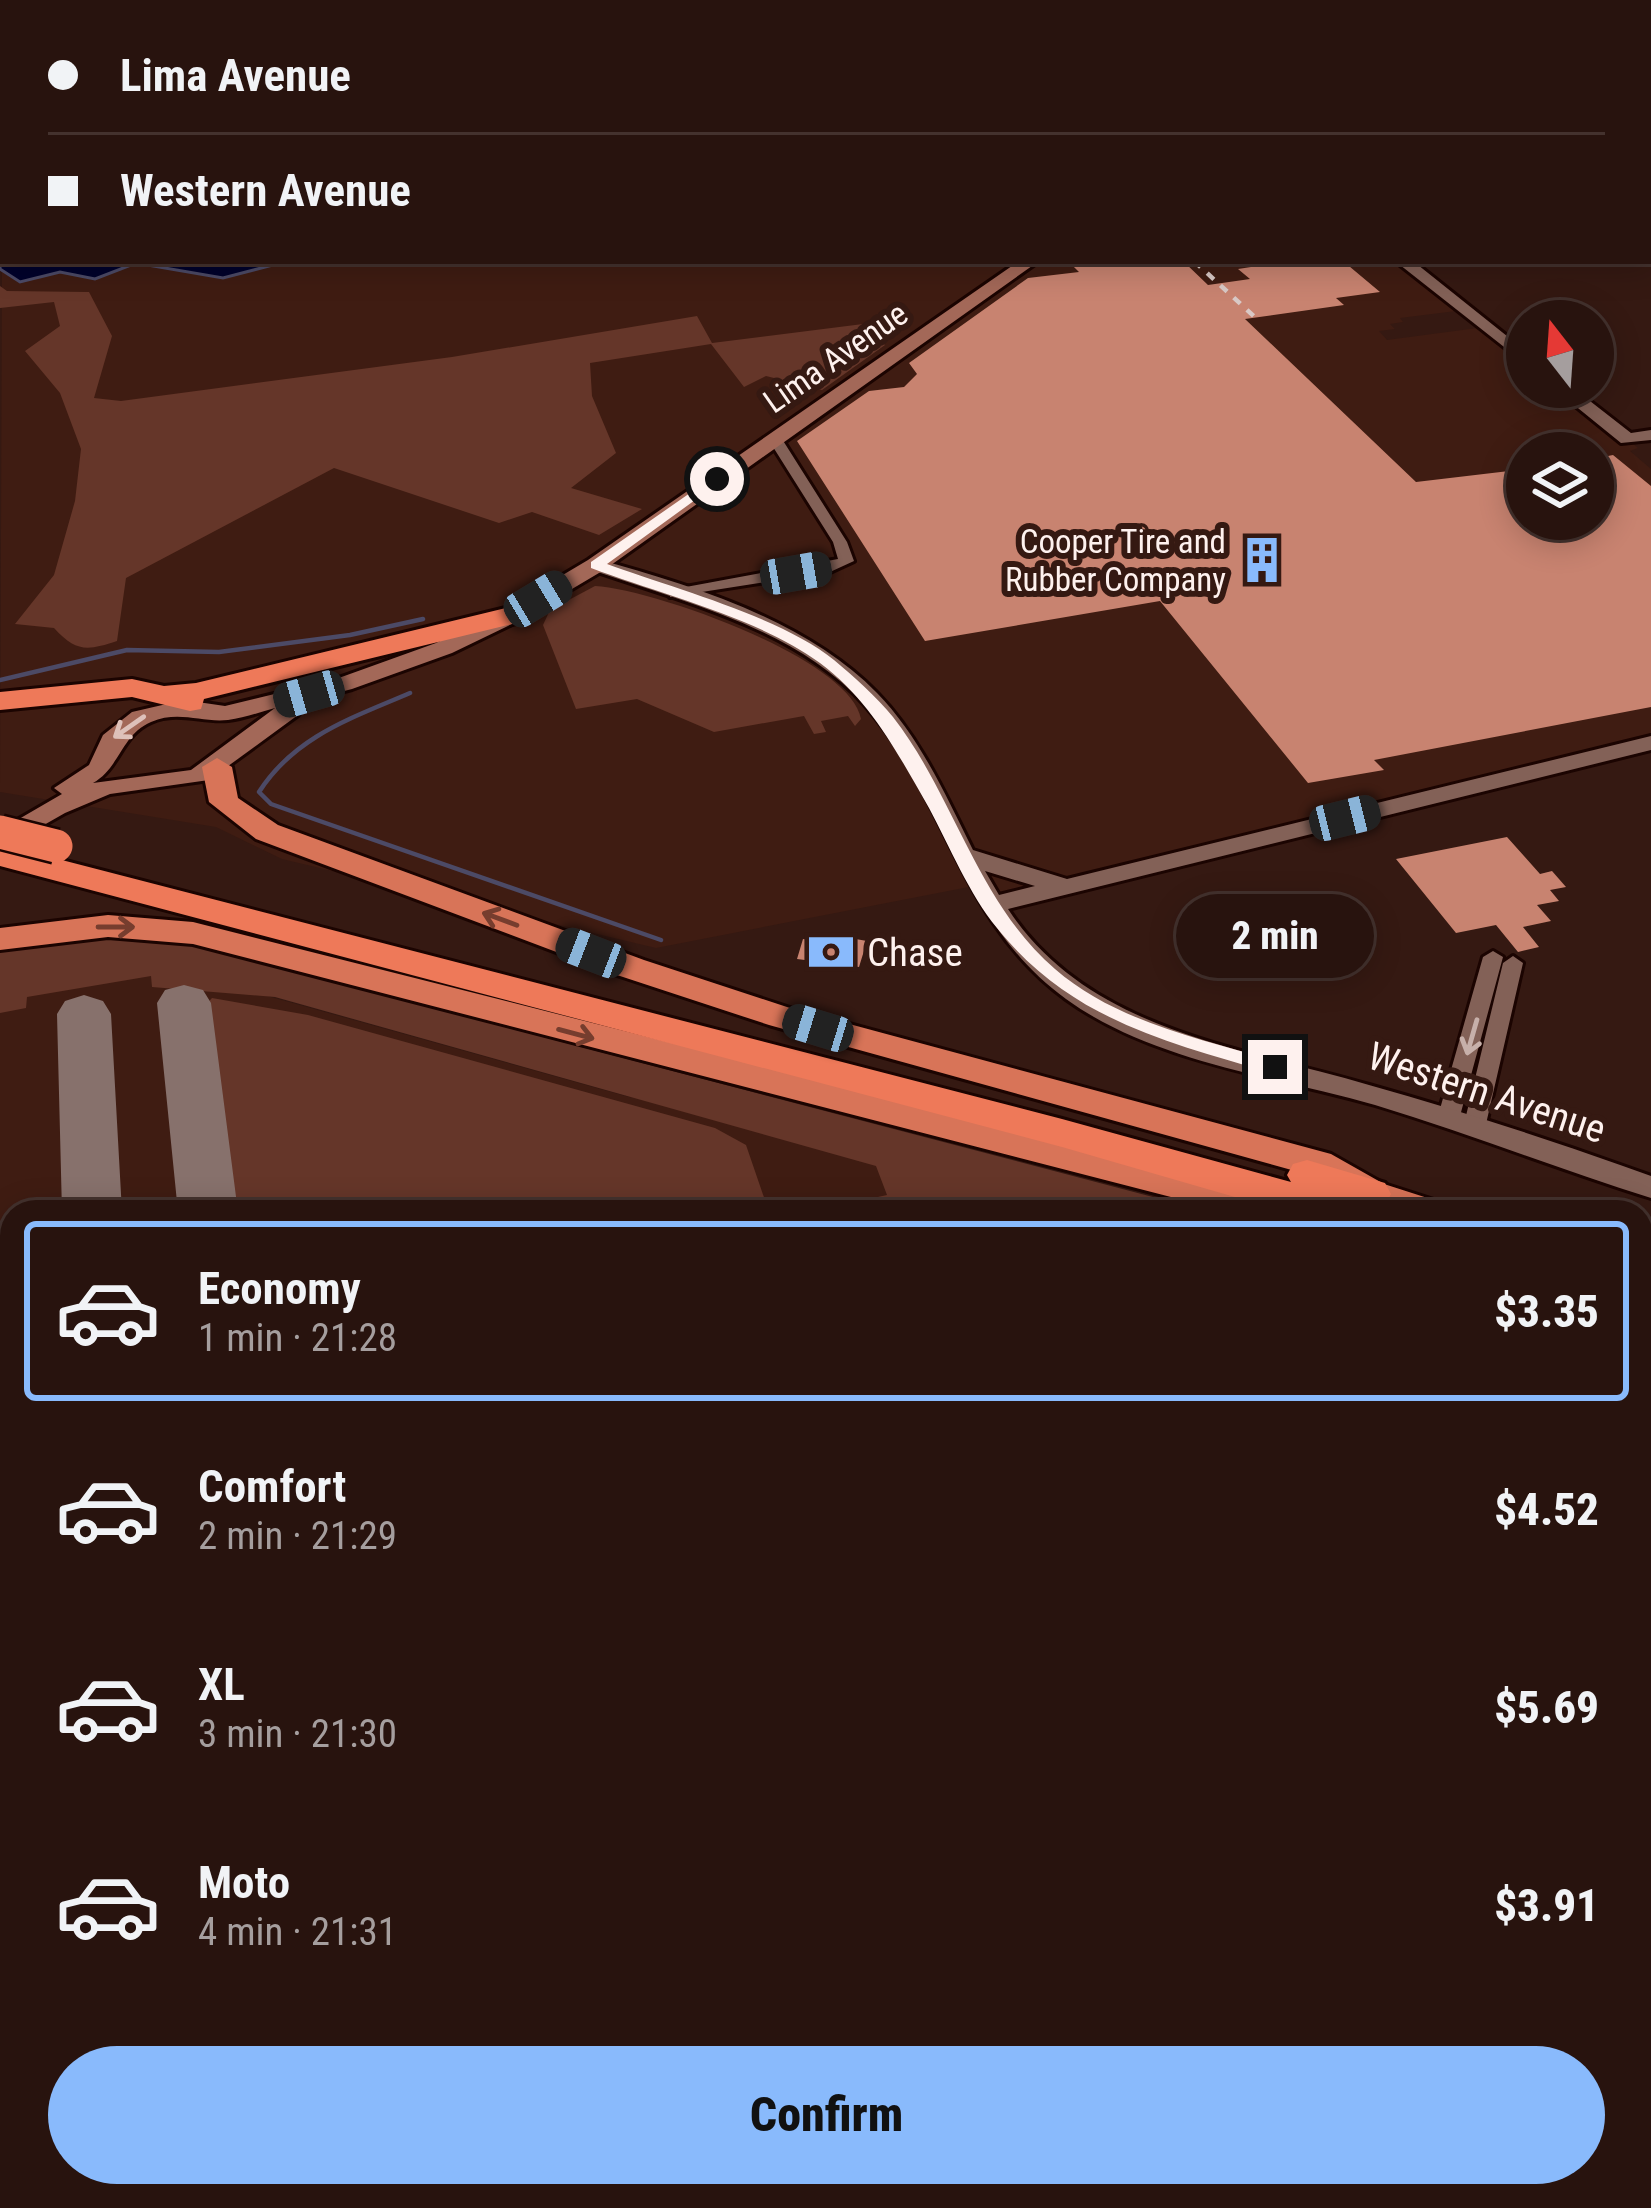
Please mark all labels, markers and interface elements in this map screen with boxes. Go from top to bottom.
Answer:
text: Lima Avenue [120,49,351,102]
text: Western Avenue [120,164,411,217]
street label: Lima Avenue [756,294,915,421]
north arrow [1506,300,1614,408]
map controls [1506,300,1614,540]
button: layers [1506,432,1614,540]
route start [690,452,744,506]
place label: Cooper Tire and Rubber Company [1005,522,1226,599]
building icon: Cooper Tire and Rubber Company [1237,535,1287,585]
car [757,549,835,597]
car [498,565,578,633]
car [269,667,349,721]
one-way arrow [113,714,146,739]
car [1306,792,1384,844]
callout: 2 min [1176,893,1374,977]
one-way arrow [483,906,520,928]
text: 2 min [1232,913,1318,959]
one-way arrow [96,916,135,938]
car [551,923,631,983]
bank icon: Chase [806,927,856,977]
place label: Chase [867,930,963,976]
car [778,1000,858,1056]
one-way arrow [1460,1017,1482,1055]
one-way arrow [557,1024,595,1046]
street label: Western Avenue [1362,1033,1611,1153]
route end [1248,1040,1302,1094]
icon: car [54,1257,162,1365]
text: Economy [198,1262,361,1315]
text: $3.35 [1494,1285,1599,1338]
text: 1 min · 21:28 [198,1315,397,1361]
icon: car [54,1455,162,1563]
text: Comfort [198,1460,346,1513]
text: $4.52 [1494,1483,1599,1536]
text: 2 min · 21:29 [198,1513,397,1559]
icon: car [54,1653,162,1761]
text: XL [198,1658,245,1711]
text: $5.69 [1494,1681,1599,1734]
text: 3 min · 21:30 [198,1711,397,1757]
icon: car [54,1851,162,1959]
text: Moto [198,1856,290,1909]
text: $3.91 [1494,1879,1599,1932]
text: 4 min · 21:31 [198,1909,397,1955]
button: Confirm [48,2046,1605,2184]

